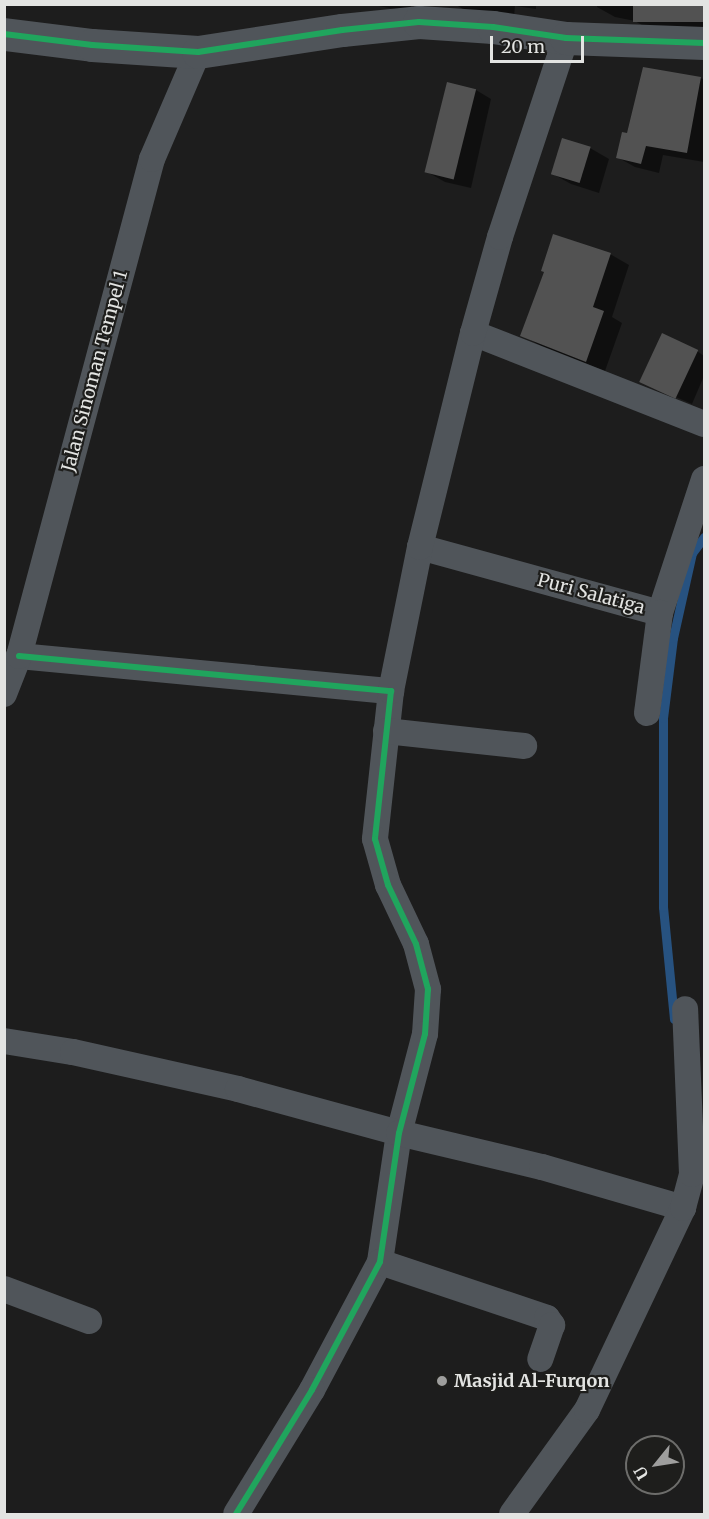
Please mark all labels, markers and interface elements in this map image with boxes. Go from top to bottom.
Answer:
scale bar [493,24,588,62]
text: 20 m [501,35,545,58]
street label: Jalan Sinoman Tempel 1 [58,268,132,474]
street label: Puri Salatiga [535,569,647,619]
place label: Masjid Al-Furqon [454,1370,609,1392]
marker: Masjid Al-Furqon [435,1374,449,1388]
north arrow [625,1435,685,1495]
text: U [630,1463,653,1483]

